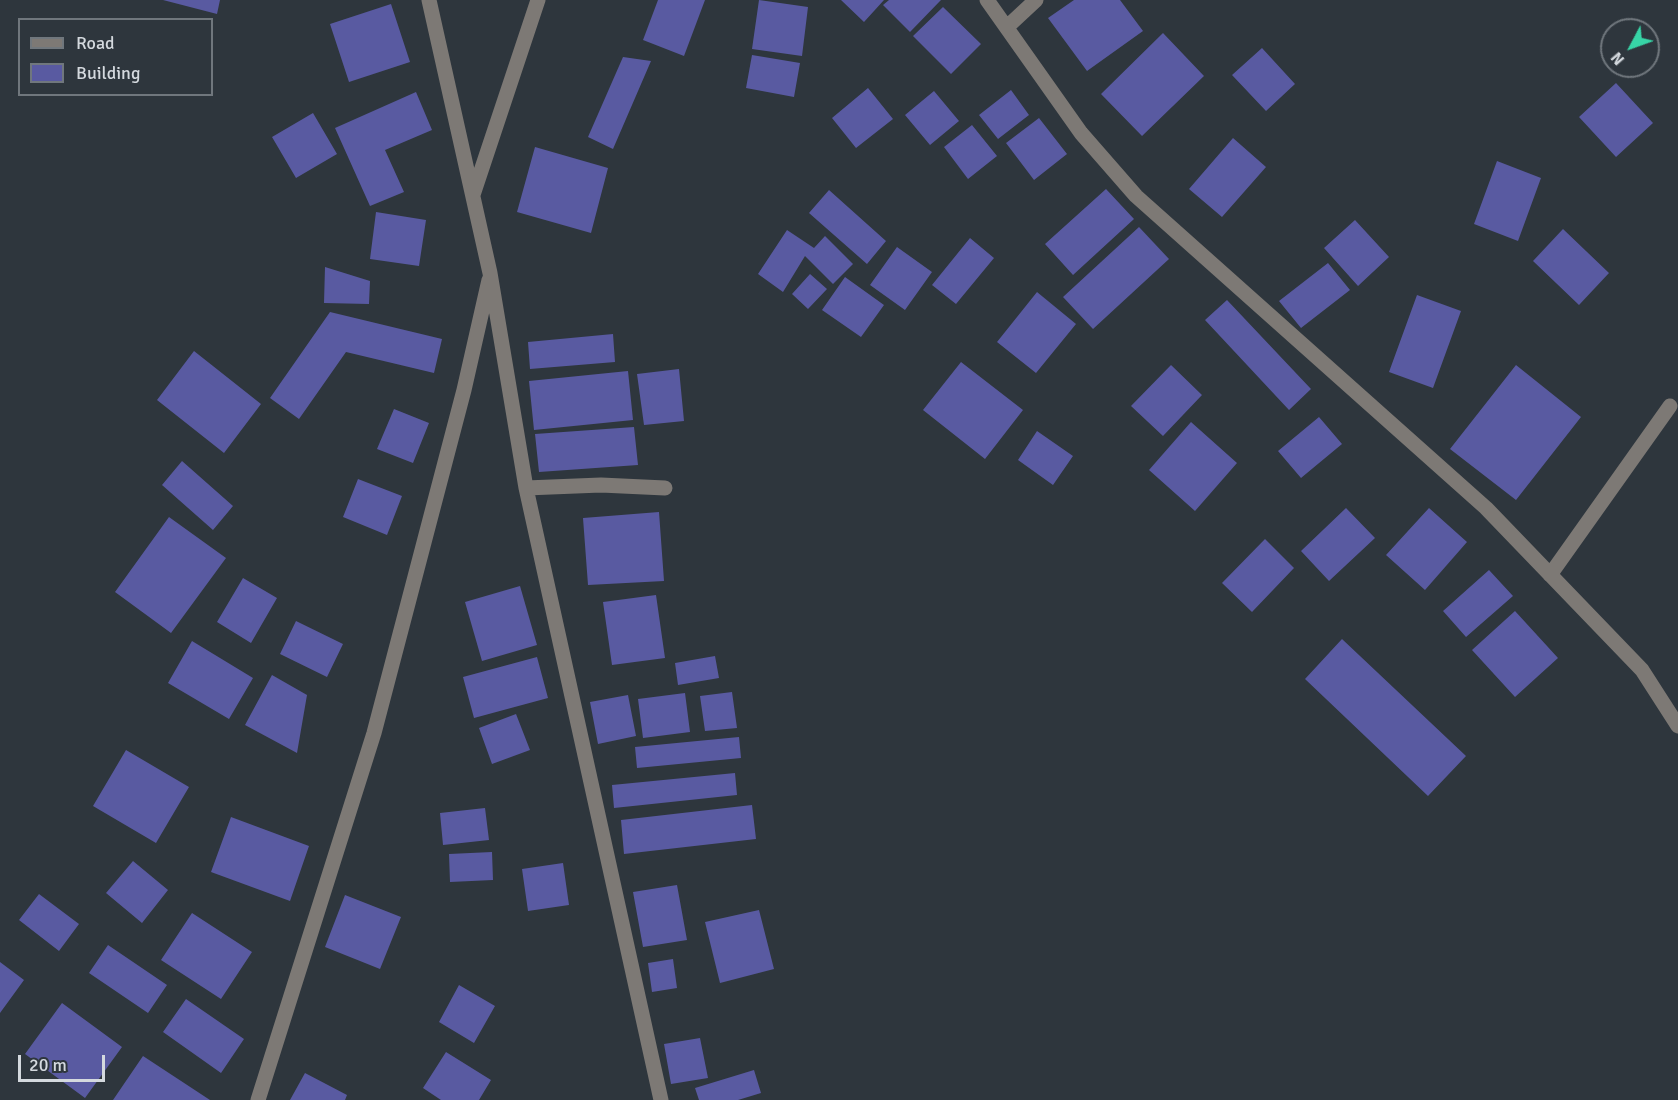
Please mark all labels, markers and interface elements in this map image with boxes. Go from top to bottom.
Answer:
legend [18,18,213,96]
north arrow [1600,18,1660,78]
text: Road [76,32,115,54]
text: N [1607,48,1629,69]
text: Building [76,62,140,84]
scale bar [21,1043,108,1081]
text: 20 m [29,1054,67,1076]

